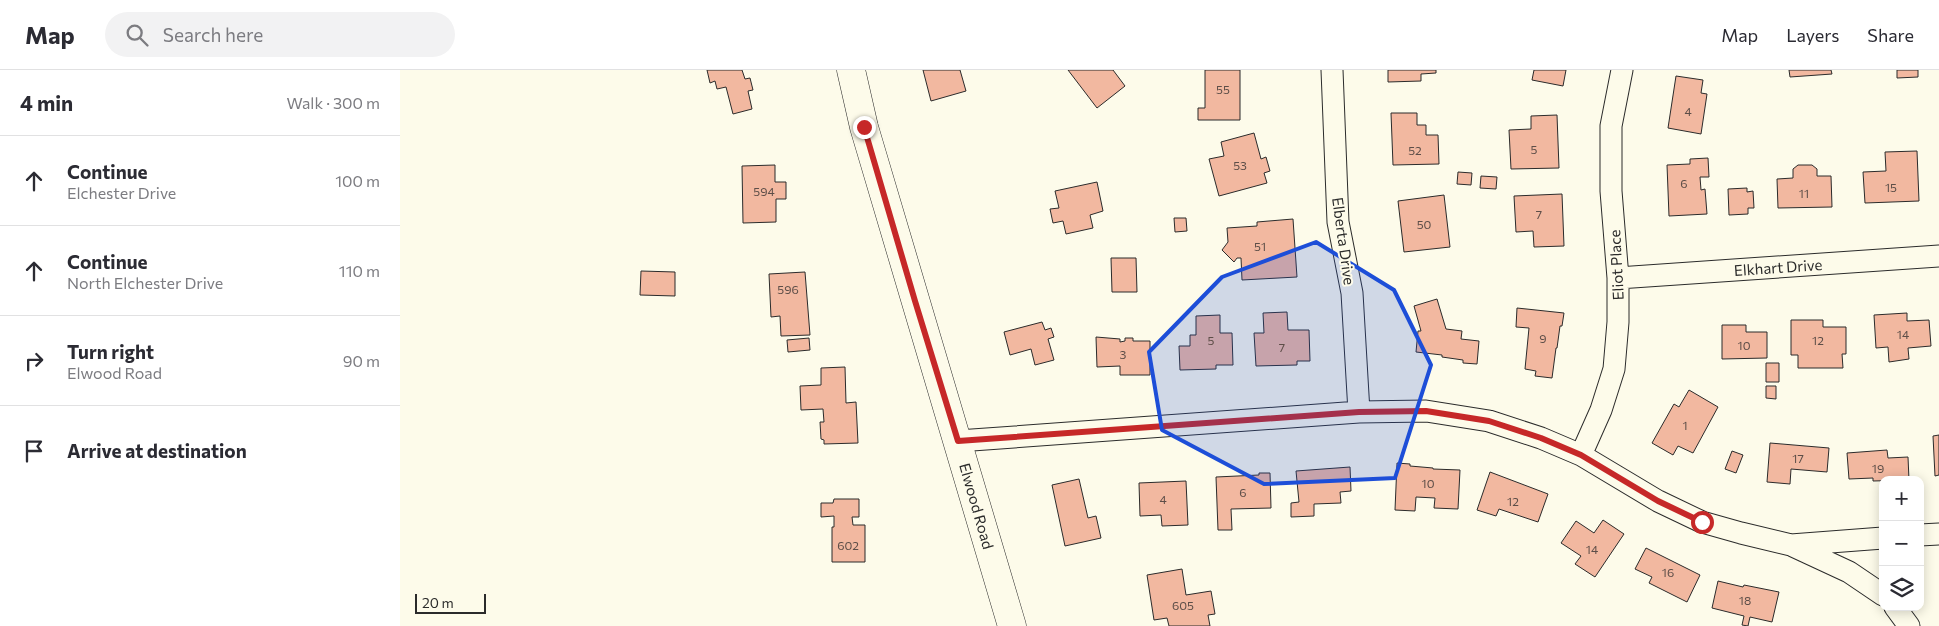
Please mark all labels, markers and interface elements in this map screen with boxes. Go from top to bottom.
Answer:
search box [105,12,455,57]
text: Map [25,20,75,49]
icon: search [123,21,151,49]
text: Search here [163,23,263,46]
text: Map [1721,24,1758,46]
text: Layers [1786,24,1839,46]
text: Share [1867,24,1914,46]
house number: 55 [1216,82,1230,96]
text: 4 min [20,90,73,115]
text: Walk · 300 m [286,93,380,112]
house number: 4 [1684,104,1692,118]
route end [853,116,876,139]
house number: 5 [1531,142,1538,156]
house number: 52 [1408,143,1422,157]
house number: 53 [1233,158,1247,172]
text: Continue [67,160,147,183]
icon: ahead [20,167,48,195]
text: 100 m [335,171,380,190]
house number: 6 [1680,176,1688,190]
house number: 15 [1885,180,1897,194]
text: Elchester Drive [67,183,176,202]
house number: 594 [753,184,775,198]
house number: 11 [1799,186,1809,200]
street label: Elberta Drive [1329,196,1359,286]
house number: 7 [1536,207,1542,221]
house number: 50 [1417,217,1432,231]
street label: Eliot Place [1605,229,1627,301]
house number: 51 [1254,239,1266,253]
text: Continue [67,250,147,273]
street label: Elkhart Drive [1733,255,1823,279]
icon: ahead [20,257,48,285]
text: 110 m [339,261,380,280]
text: North Elchester Drive [67,273,223,292]
house number: 596 [777,282,799,296]
house number: 14 [1897,327,1909,341]
house number: 9 [1539,331,1547,345]
house number: 5 [1208,333,1215,347]
house number: 12 [1812,333,1824,347]
house number: 10 [1738,338,1751,352]
text: Turn right [67,340,154,363]
house number: 7 [1279,340,1285,354]
icon: right [20,347,48,375]
house number: 3 [1120,347,1127,361]
text: 90 m [343,351,380,370]
text: Elwood Road [67,363,162,382]
house number: 1 [1682,418,1688,432]
icon: arrive [20,437,48,465]
text: Arrive at destination [67,439,247,462]
house number: 17 [1792,451,1804,465]
street label: Elwood Road [956,461,998,551]
house number: 19 [1872,461,1884,475]
house number: 10 [1422,476,1435,490]
map controls [1879,476,1924,611]
button: + [1879,476,1924,521]
house number: 6 [1239,485,1247,499]
house number: 4 [1159,492,1167,506]
house number: 12 [1507,494,1519,508]
route start [1691,511,1714,534]
button: − [1879,521,1924,566]
house number: 602 [837,538,859,552]
house number: 14 [1586,542,1598,556]
house number: 16 [1662,565,1674,579]
button: layers [1879,566,1924,611]
scale bar [415,591,486,614]
house number: 18 [1739,593,1751,607]
text: 20 m [422,594,454,611]
house number: 605 [1172,598,1194,612]

